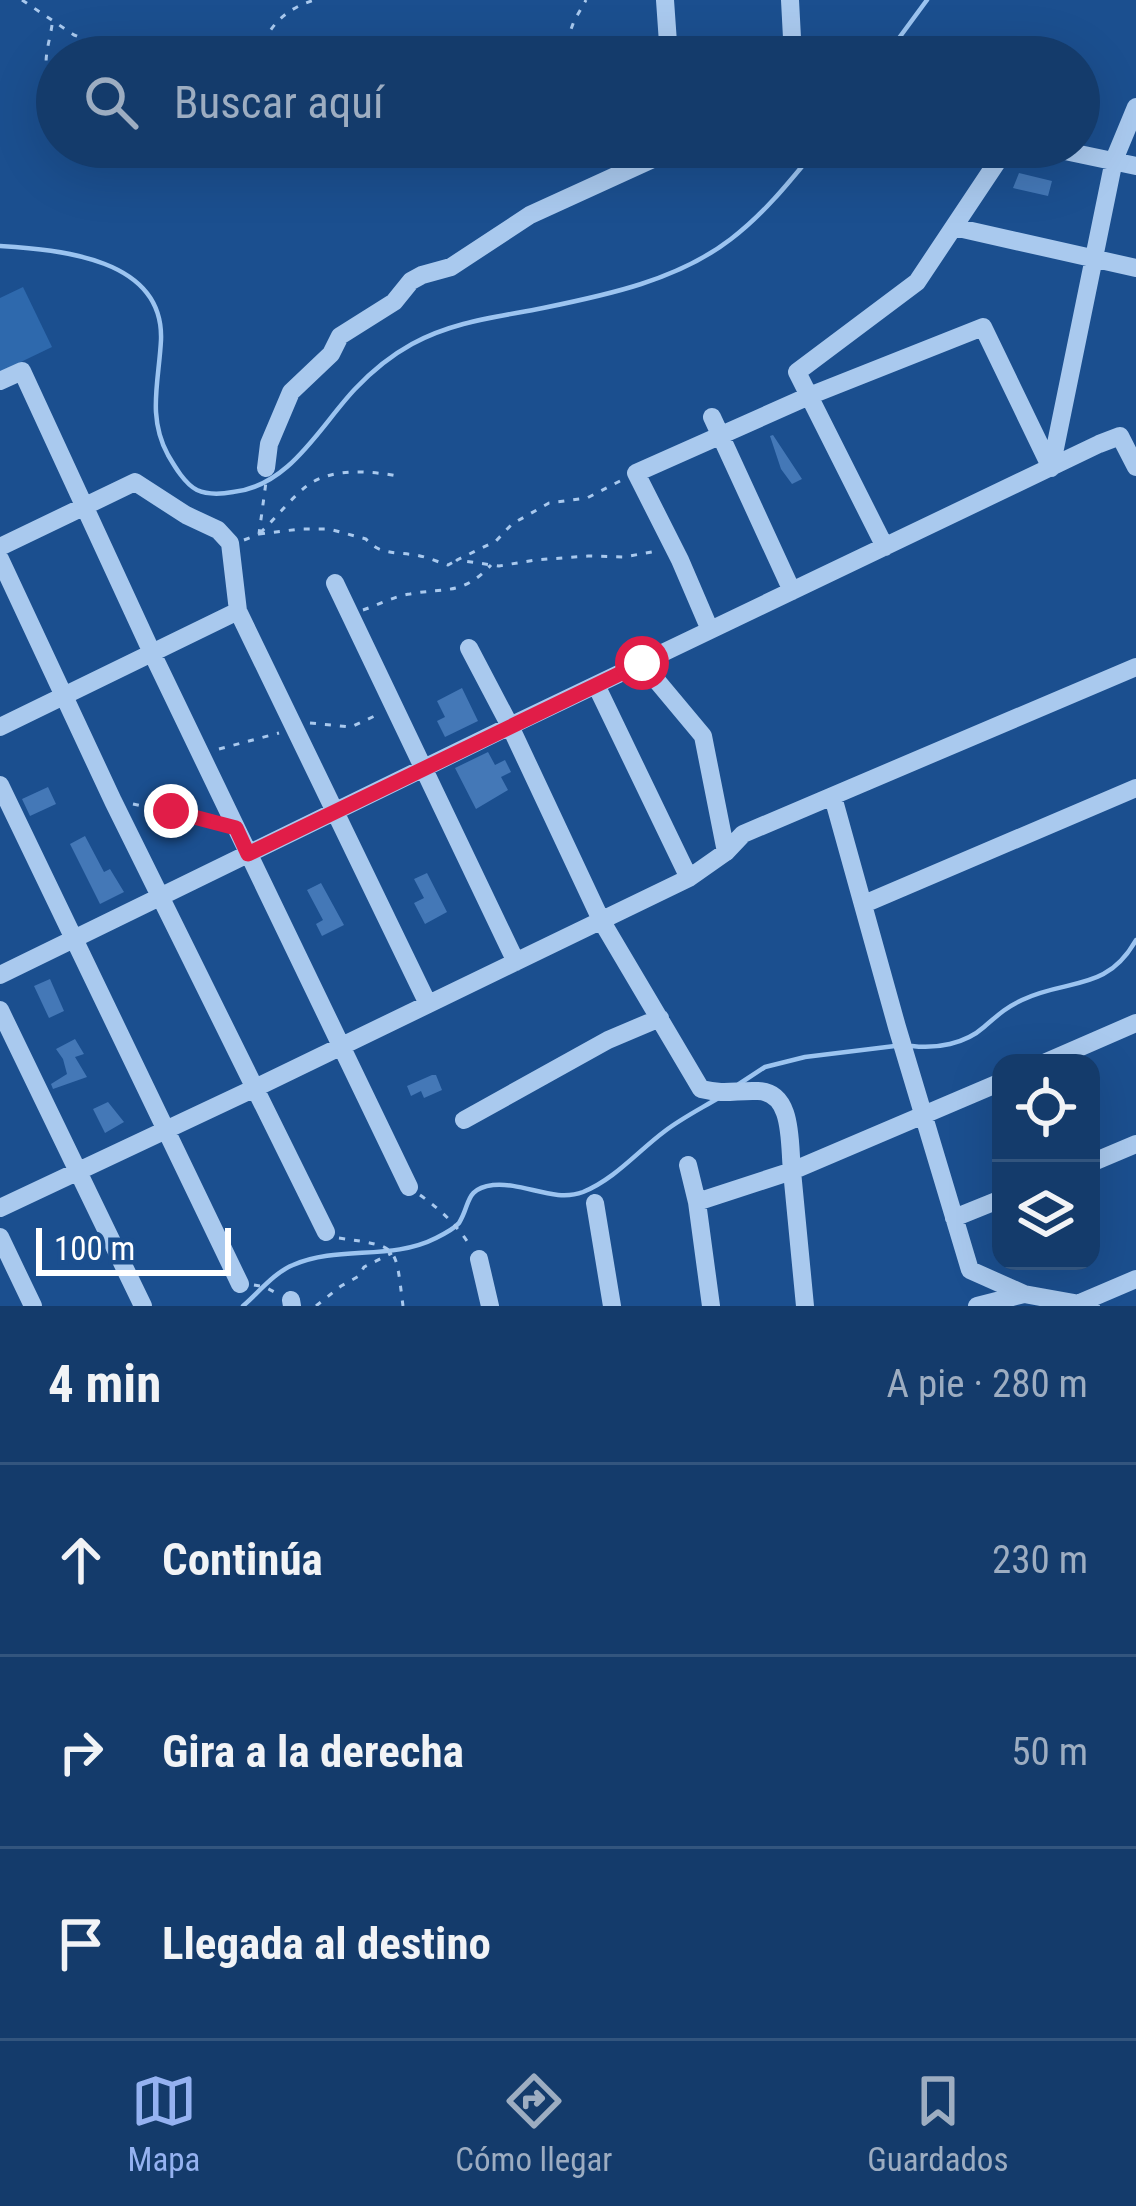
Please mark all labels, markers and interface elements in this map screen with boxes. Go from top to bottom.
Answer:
search box [36,36,1100,168]
icon: search [78,69,144,135]
text: Buscar aquí [174,76,384,129]
route start [615,636,669,690]
route end [144,784,198,838]
map controls [992,1054,1100,1270]
button: locate [992,1054,1100,1162]
button: layers [992,1162,1100,1270]
scale bar [36,1222,231,1275]
text: 100 m [54,1229,135,1268]
text: 4 min [48,1355,161,1414]
text: A pie · 280 m [887,1361,1088,1407]
icon: ahead [48,1527,114,1593]
text: Continúa [162,1533,323,1586]
text: 230 m [992,1537,1088,1583]
icon: right [48,1719,114,1785]
text: Gira a la derecha [162,1725,464,1778]
text: 50 m [1011,1729,1088,1775]
icon: arrive [48,1911,114,1977]
text: Llegada al destino [162,1917,491,1970]
tab: Mapa [127,2068,200,2179]
tab: Cómo llegar [455,2068,612,2179]
tab: Guardados [867,2068,1008,2179]

